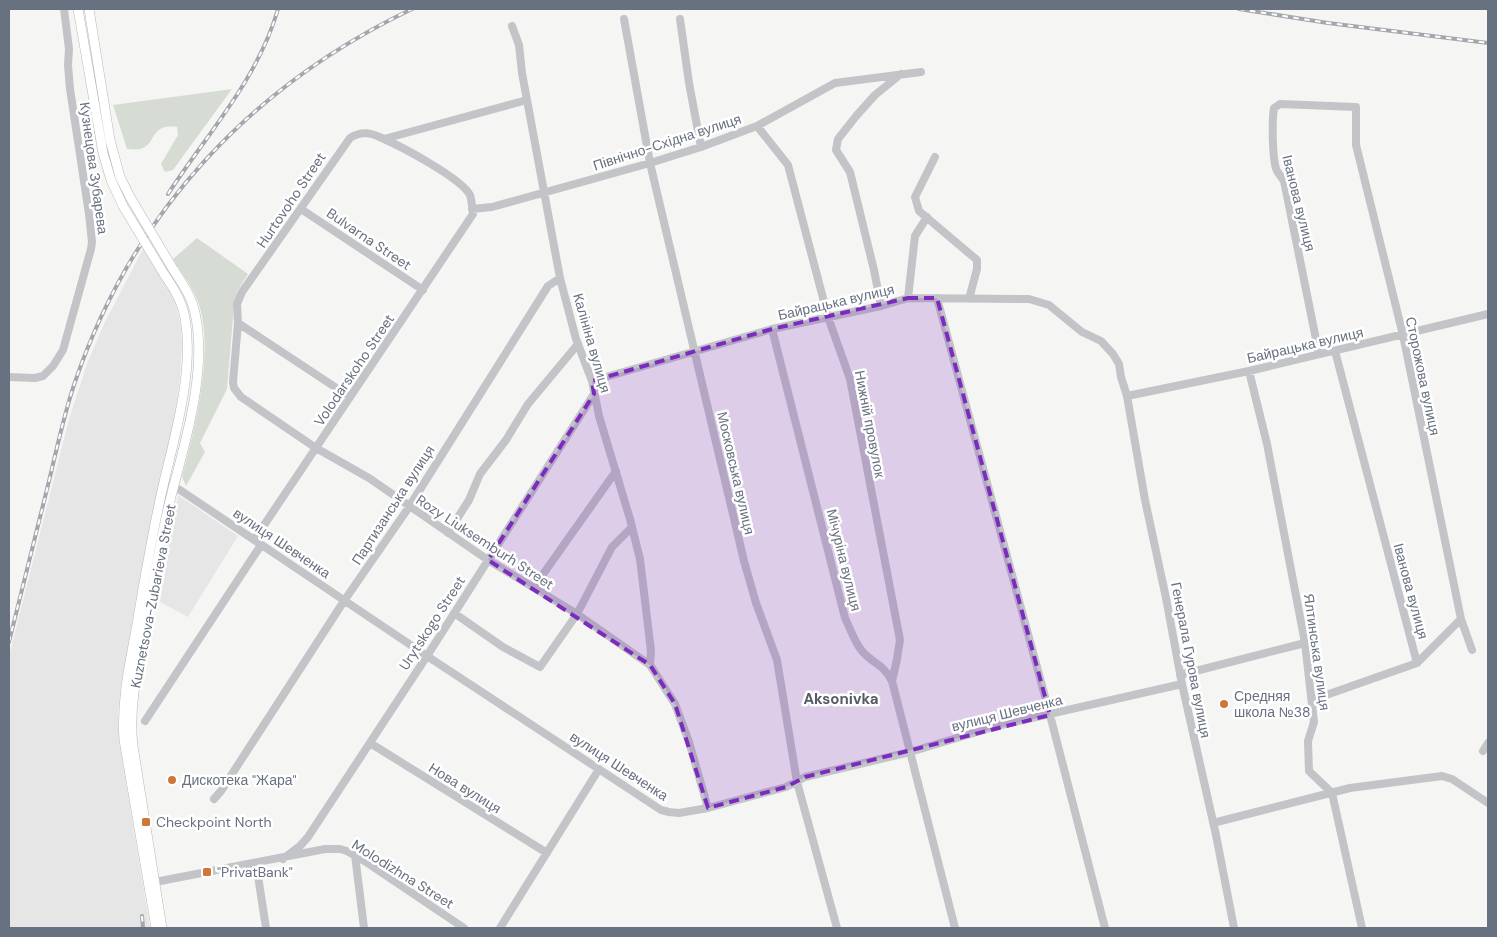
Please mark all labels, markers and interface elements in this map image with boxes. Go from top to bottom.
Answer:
street label: Кузнецова Зубарева [76,101,112,235]
street label: Північно-Східна вулиця [591,110,743,174]
street label: Hurtovoho Street [252,149,330,251]
street label: Іванова вулиця [1278,153,1320,253]
street label: Bulvarna Street [323,204,415,274]
street label: Байрацька вулиця [776,280,896,324]
street label: Калініна вулиця [569,291,615,395]
street label: Volodarskoho Street [310,311,398,429]
street label: Сторожова вулиця [1402,315,1444,437]
street label: Байрацька вулиця [1245,323,1365,367]
street label: Нижній провулок [851,369,889,480]
street label: Московська вулиця [713,410,759,536]
street label: Партизанська вулиця [348,442,438,568]
street label: Rozy Liuksemburh Street [413,491,557,593]
street label: Kuznetsova-Zubarieva Street [126,502,180,690]
street label: вулиця Шевченка [230,504,334,582]
street label: Мічуріна вулиця [823,507,865,613]
street label: Іванова вулиця [1390,541,1432,641]
street label: Urytskogo Street [395,573,469,673]
street label: Генерала Гурова вулиця [1167,581,1215,739]
street label: Ялтинська вулиця [1300,592,1334,712]
place label: Средняя школа №38 [1234,687,1310,721]
district label: Aksonіvka [803,689,879,709]
street label: вулиця Шевченка [950,690,1064,735]
marker: Средняя школа №38 [1218,698,1230,710]
street label: вулиця Шевченка [566,728,672,805]
street label: Нова вулиця [425,759,505,817]
place label: Дискотека "Жара" [182,771,297,789]
marker: Дискотека "Жара" [166,774,178,786]
place label: Checkpoint North [156,813,271,831]
marker: Checkpoint North [140,816,152,828]
street label: Molodizhna Street [349,835,457,913]
place label: "PrivatBank" [217,863,293,881]
marker: "PrivatBank" [201,866,213,878]

